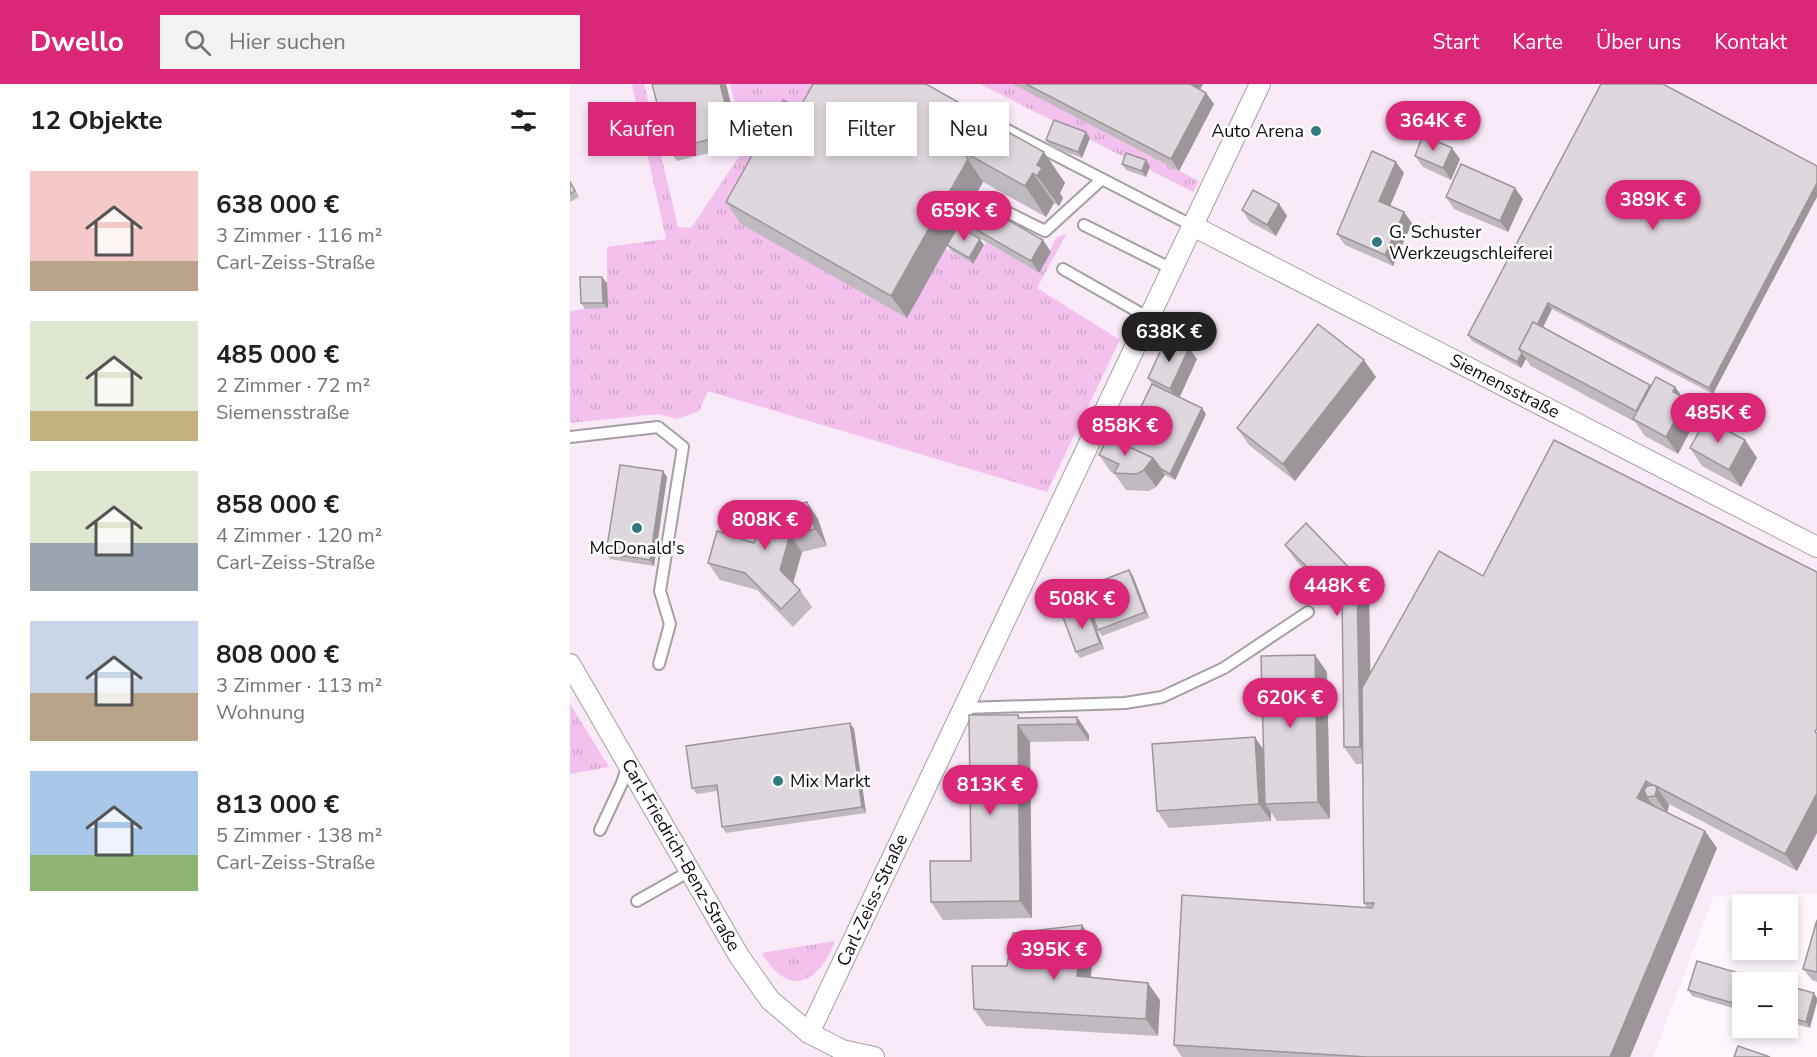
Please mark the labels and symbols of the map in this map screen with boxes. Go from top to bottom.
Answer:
pin: 364K € [1384,101,1482,152]
place label: Auto Arena [1211,119,1304,143]
marker: Auto Arena [1309,124,1323,138]
pin: 389K € [1604,180,1702,231]
pin: 659K € [915,191,1013,242]
place label: G. Schuster Werkzeugschleiferei [1389,220,1553,265]
marker: G. Schuster Werkzeugschleiferei [1370,235,1384,249]
pin: 638K € [1120,312,1218,363]
street label: Siemensstraße [1446,348,1564,424]
pin: 485K € [1669,393,1767,444]
pin: 858K € [1076,406,1174,457]
pin: 808K € [716,500,814,551]
marker: McDonald's [630,521,644,535]
place label: McDonald's [589,536,685,560]
pin: 448K € [1288,566,1386,617]
pin: 508K € [1033,579,1131,630]
pin: 620K € [1241,678,1339,729]
street label: Carl-Friedrich-Benz-Straße [616,754,746,956]
pin: 813K € [941,765,1039,816]
place label: Mix Markt [790,769,871,793]
marker: Mix Markt [771,774,785,788]
street label: Carl-Zeiss-Straße [831,830,913,970]
pin: 395K € [1005,930,1103,981]

